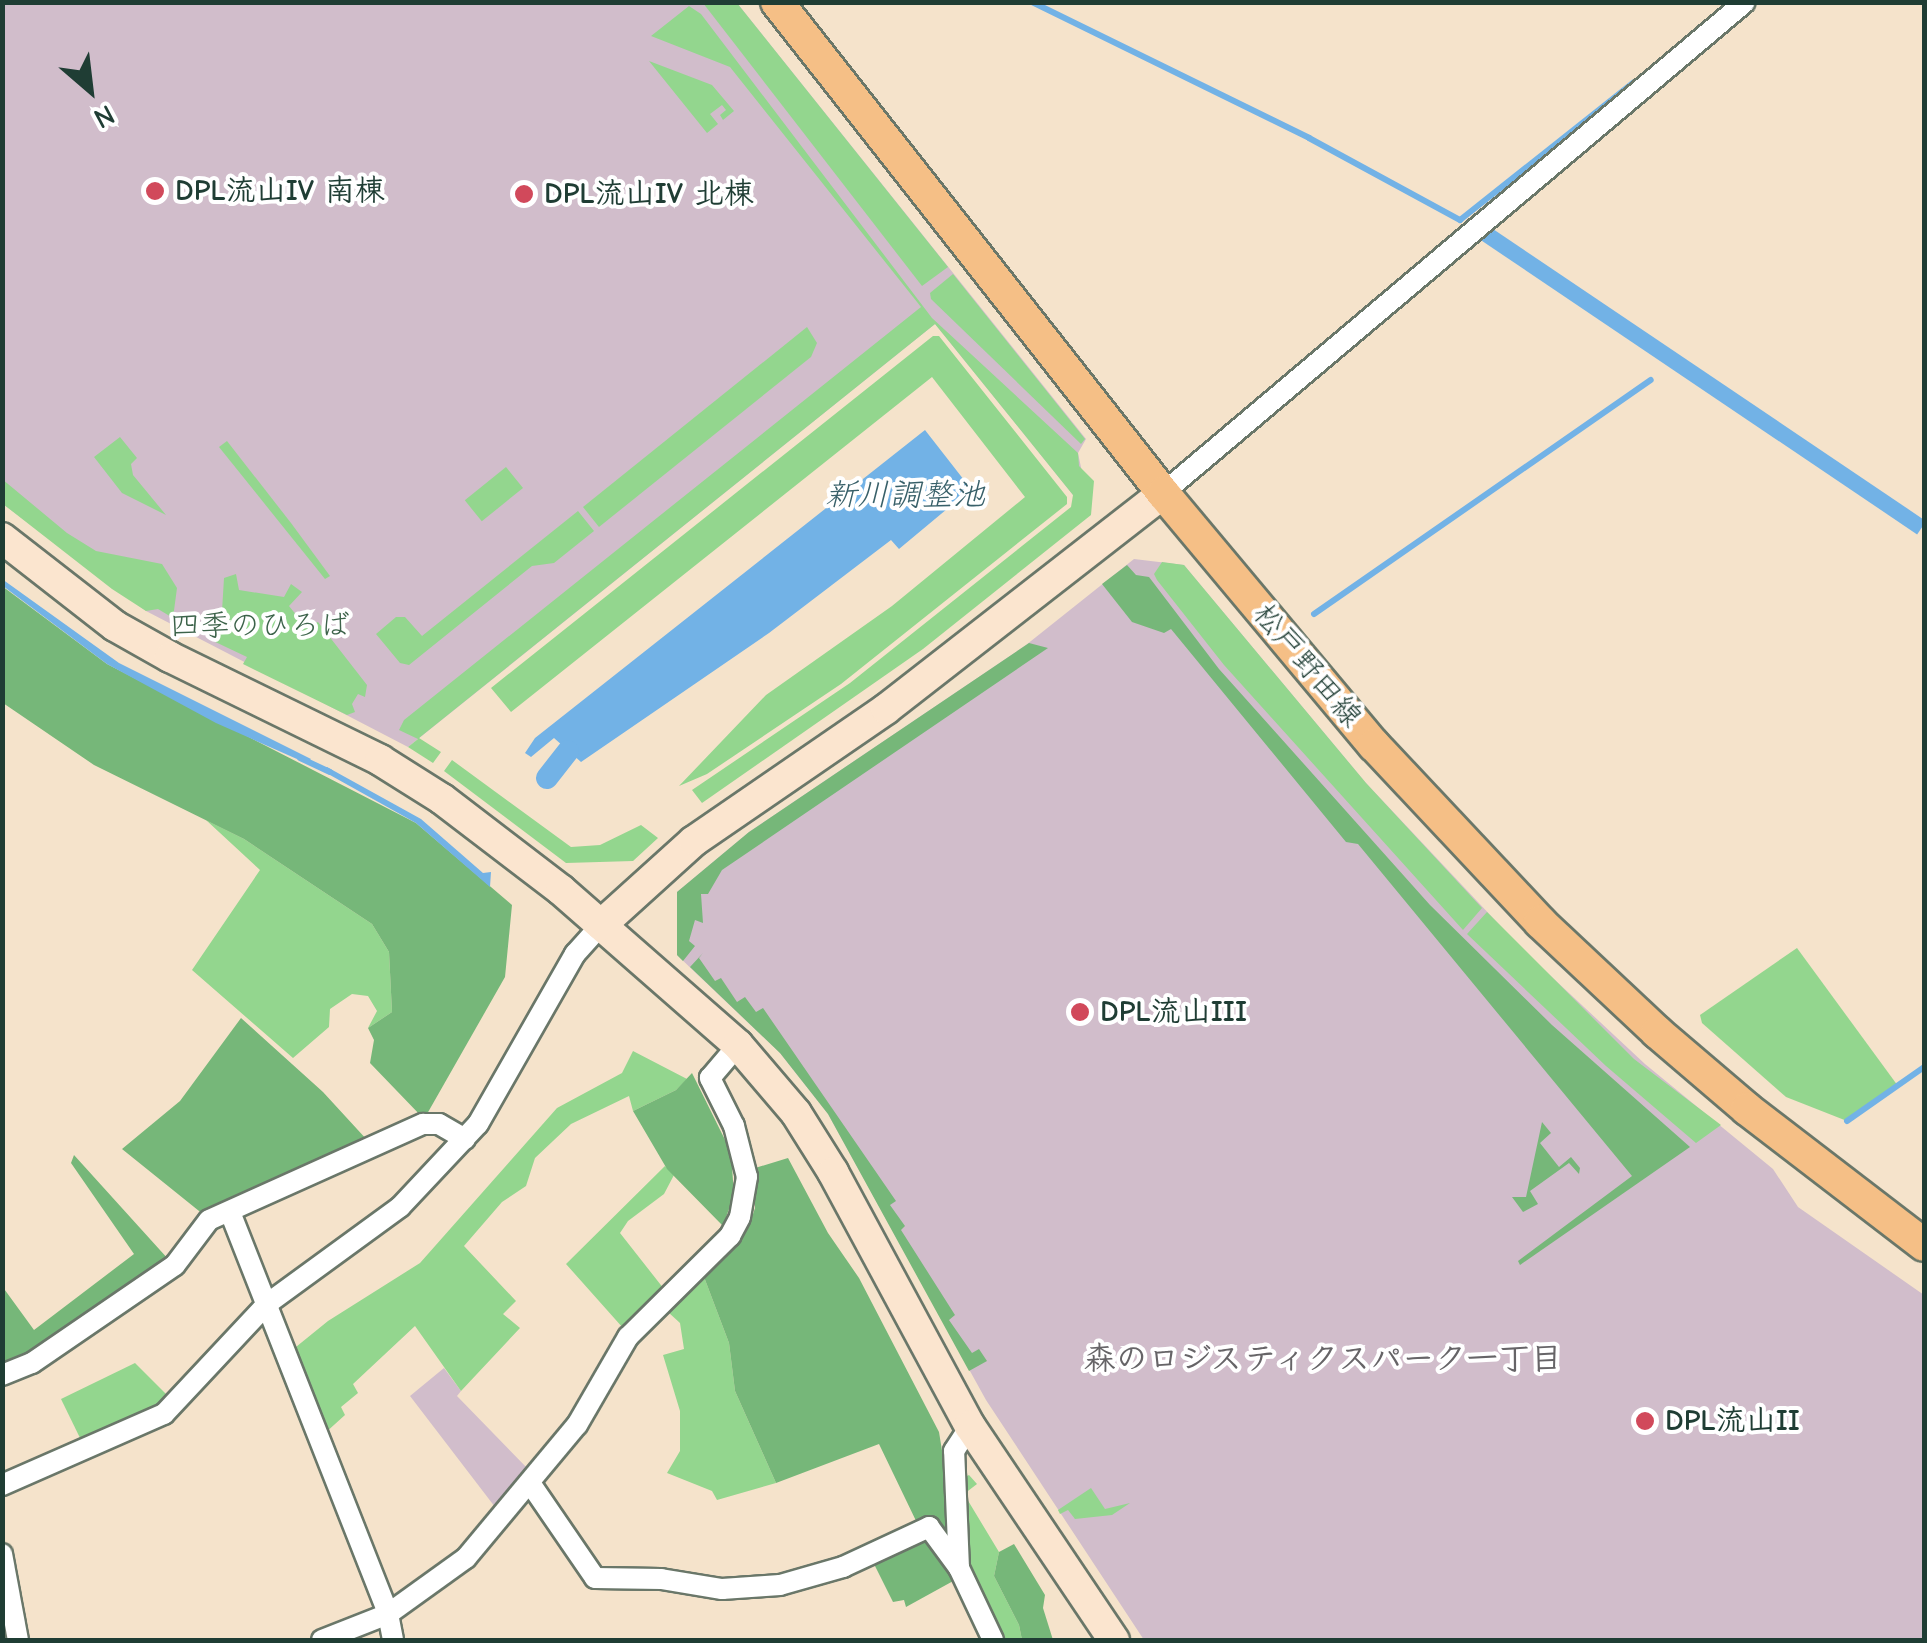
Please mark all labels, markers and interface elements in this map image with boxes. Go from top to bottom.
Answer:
north arrow [40,40,140,140]
text: N [89,98,120,135]
place label: DPL流山IV 南棟 [175,173,385,209]
place label: DPL流山IV 北棟 [544,176,754,212]
marker: DPL流山IV 南棟 [144,180,166,202]
marker: DPL流山IV 北棟 [513,183,535,205]
water label: 新川調整池 [825,476,985,514]
street label: 松戸野田線 [1245,597,1369,735]
park label: 四季のひろば [170,608,350,644]
place label: DPL流山III [1100,994,1247,1030]
marker: DPL流山III [1069,1001,1091,1023]
district label: 森のロジスティクスパーク一丁目 [1083,1340,1563,1378]
place label: DPL流山II [1665,1403,1800,1439]
marker: DPL流山II [1634,1410,1656,1432]

